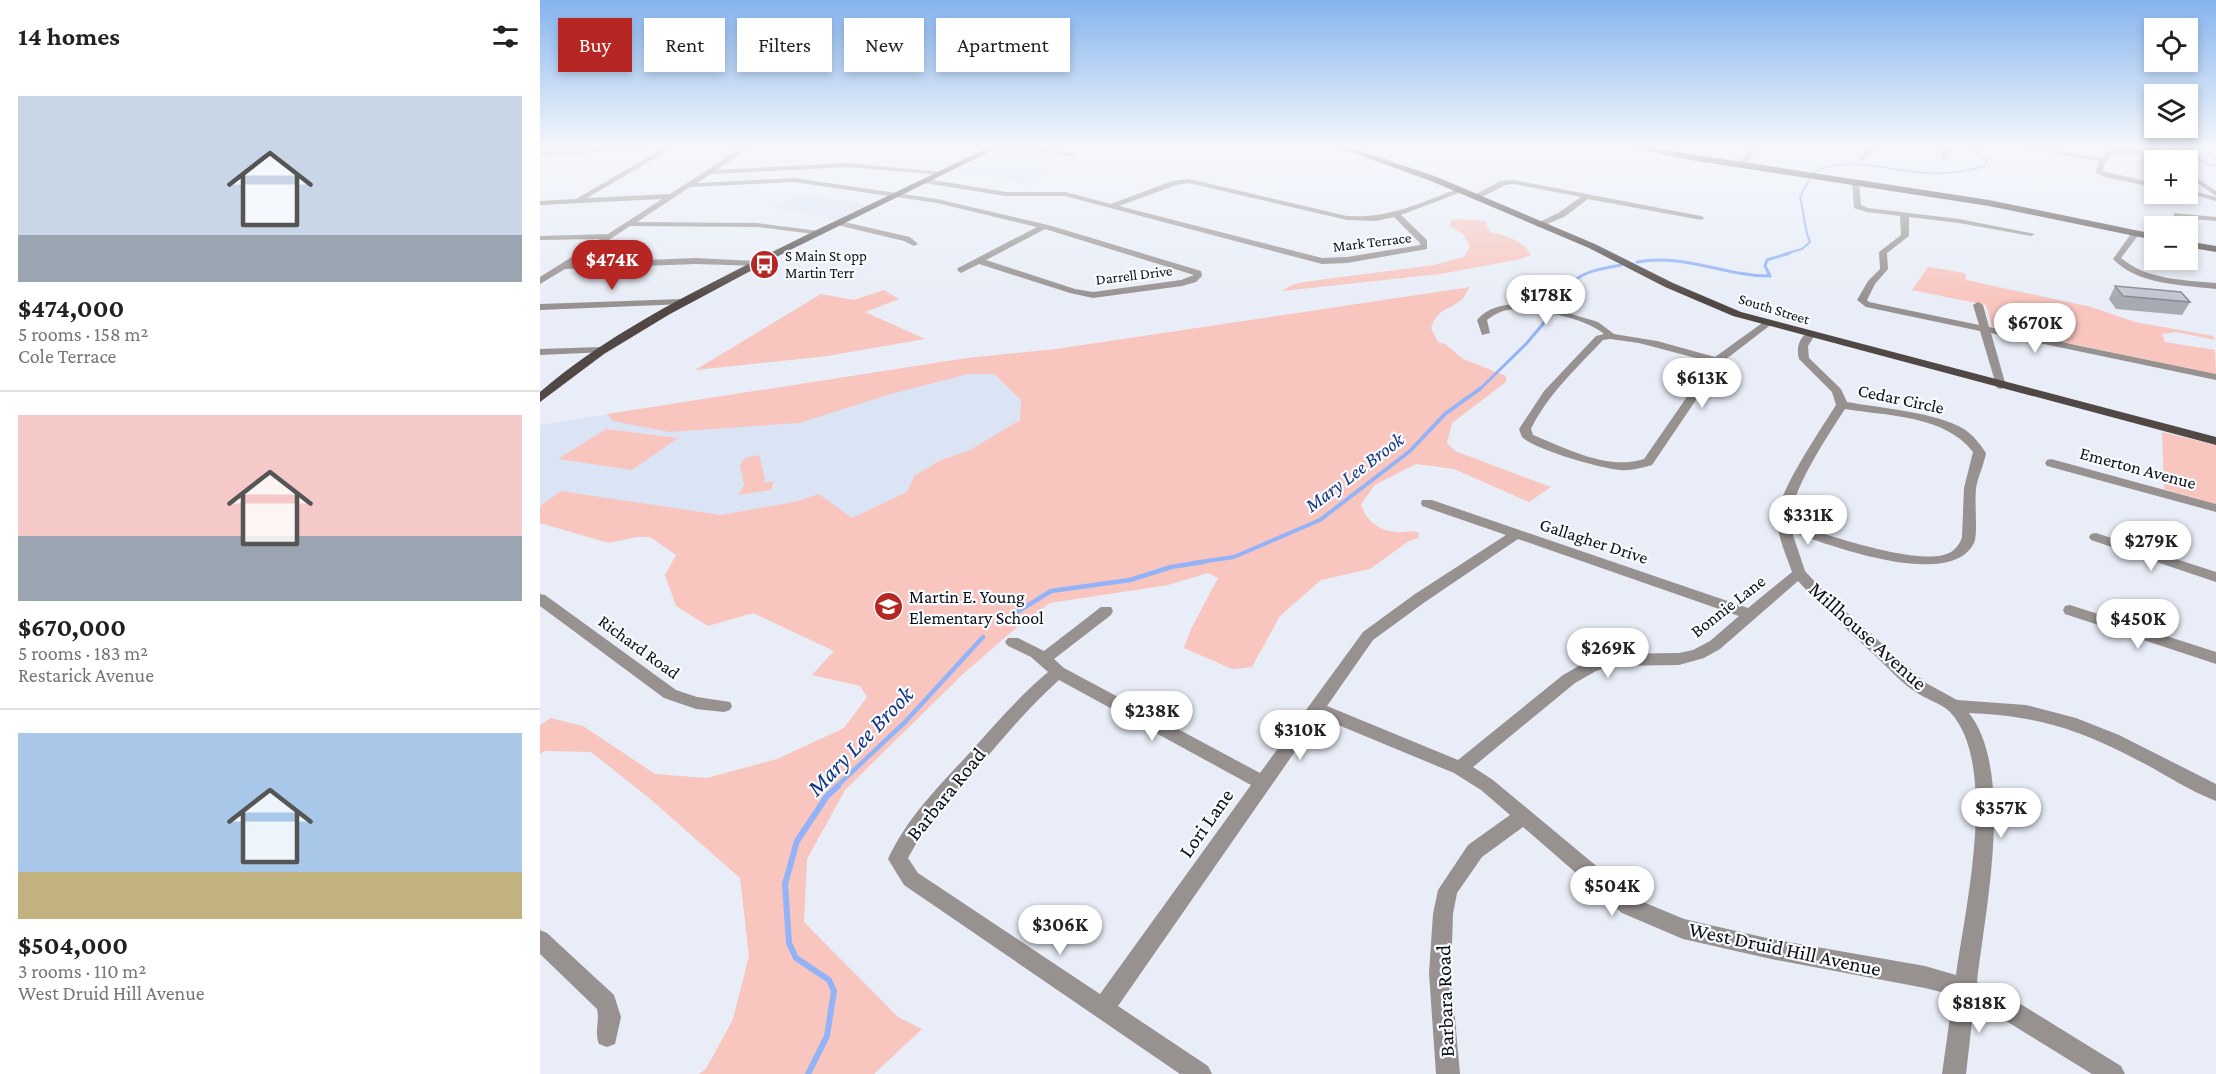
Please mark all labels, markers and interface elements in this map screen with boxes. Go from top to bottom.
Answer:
chip: Buy [558,18,632,72]
chip: Rent [644,18,725,72]
chip: Filters [737,18,832,72]
chip: New [844,18,924,72]
chip: Apartment [936,18,1070,72]
map controls [2144,18,2198,270]
button: locate [2144,18,2198,72]
icon: filters [489,20,522,53]
text: 14 homes [18,22,120,51]
button: layers [2144,84,2198,138]
icon: home [216,135,324,243]
button: + [2144,150,2198,204]
button: − [2144,216,2198,270]
street label: Mark Terrace [1332,229,1412,255]
pin: $474K [570,240,654,291]
text: $474K [586,248,638,270]
place label: S Main St opp Martin Terr [785,248,867,281]
bus stop icon: S Main St opp Martin Terr [748,249,780,281]
street label: Darrell Drive [1095,262,1174,288]
pin: $178K [1504,275,1588,326]
text: $178K [1520,283,1572,305]
street label: South Street [1737,291,1812,328]
text: $474,000 [18,294,124,323]
pin: $670K [1993,303,2077,354]
text: $670K [2008,311,2062,333]
text: 5 rooms · 158 m² [18,323,148,345]
text: Cole Terrace [18,345,116,367]
pin: $613K [1660,358,1744,409]
text: $613K [1677,366,1727,388]
street label: Cedar Circle [1856,380,1946,418]
water label: Mary Lee Brook [1300,427,1409,518]
street label: Emerton Avenue [2078,443,2198,493]
icon: home [216,454,324,562]
pin: $331K [1766,495,1850,546]
text: $331K [1783,503,1833,525]
street label: Gallagher Drive [1537,514,1651,568]
pin: $279K [2109,521,2193,572]
text: $279K [2124,529,2178,551]
street label: Bonnie Lane [1687,571,1769,641]
street label: Millhouse Avenue [1804,577,1932,695]
place label: Martin E. Young Elementary School [909,587,1044,628]
school or university icon: Martin E. Young Elementary School [872,591,904,623]
pin: $450K [2096,599,2180,650]
text: $450K [2110,607,2166,629]
street label: Richard Road [595,611,684,683]
text: $670,000 [18,613,126,642]
pin: $269K [1566,628,1650,679]
text: $269K [1581,636,1635,658]
text: 5 rooms · 183 m² [18,642,148,664]
text: Restarick Avenue [18,664,154,686]
water label: Mary Lee Brook [800,679,919,802]
pin: $238K [1110,691,1194,742]
text: $238K [1125,699,1179,721]
pin: $310K [1258,710,1342,761]
text: $310K [1274,718,1326,740]
street label: Barbara Road [901,743,991,845]
icon: home [216,772,324,880]
street label: Lori Lane [1174,784,1238,862]
pin: $357K [1959,788,2043,839]
text: $357K [1975,796,2027,818]
pin: $504K [1570,866,1654,917]
text: $504K [1584,874,1640,896]
pin: $306K [1018,905,1102,956]
text: $306K [1032,913,1088,935]
street label: West Druid Hill Avenue [1687,917,1883,981]
text: $504,000 [18,931,128,960]
street label: Barbara Road [1431,944,1459,1058]
text: 3 rooms · 110 m² [18,960,146,982]
text: West Druid Hill Avenue [18,982,205,1004]
pin: $818K [1937,983,2021,1034]
text: $818K [1952,991,2006,1013]

